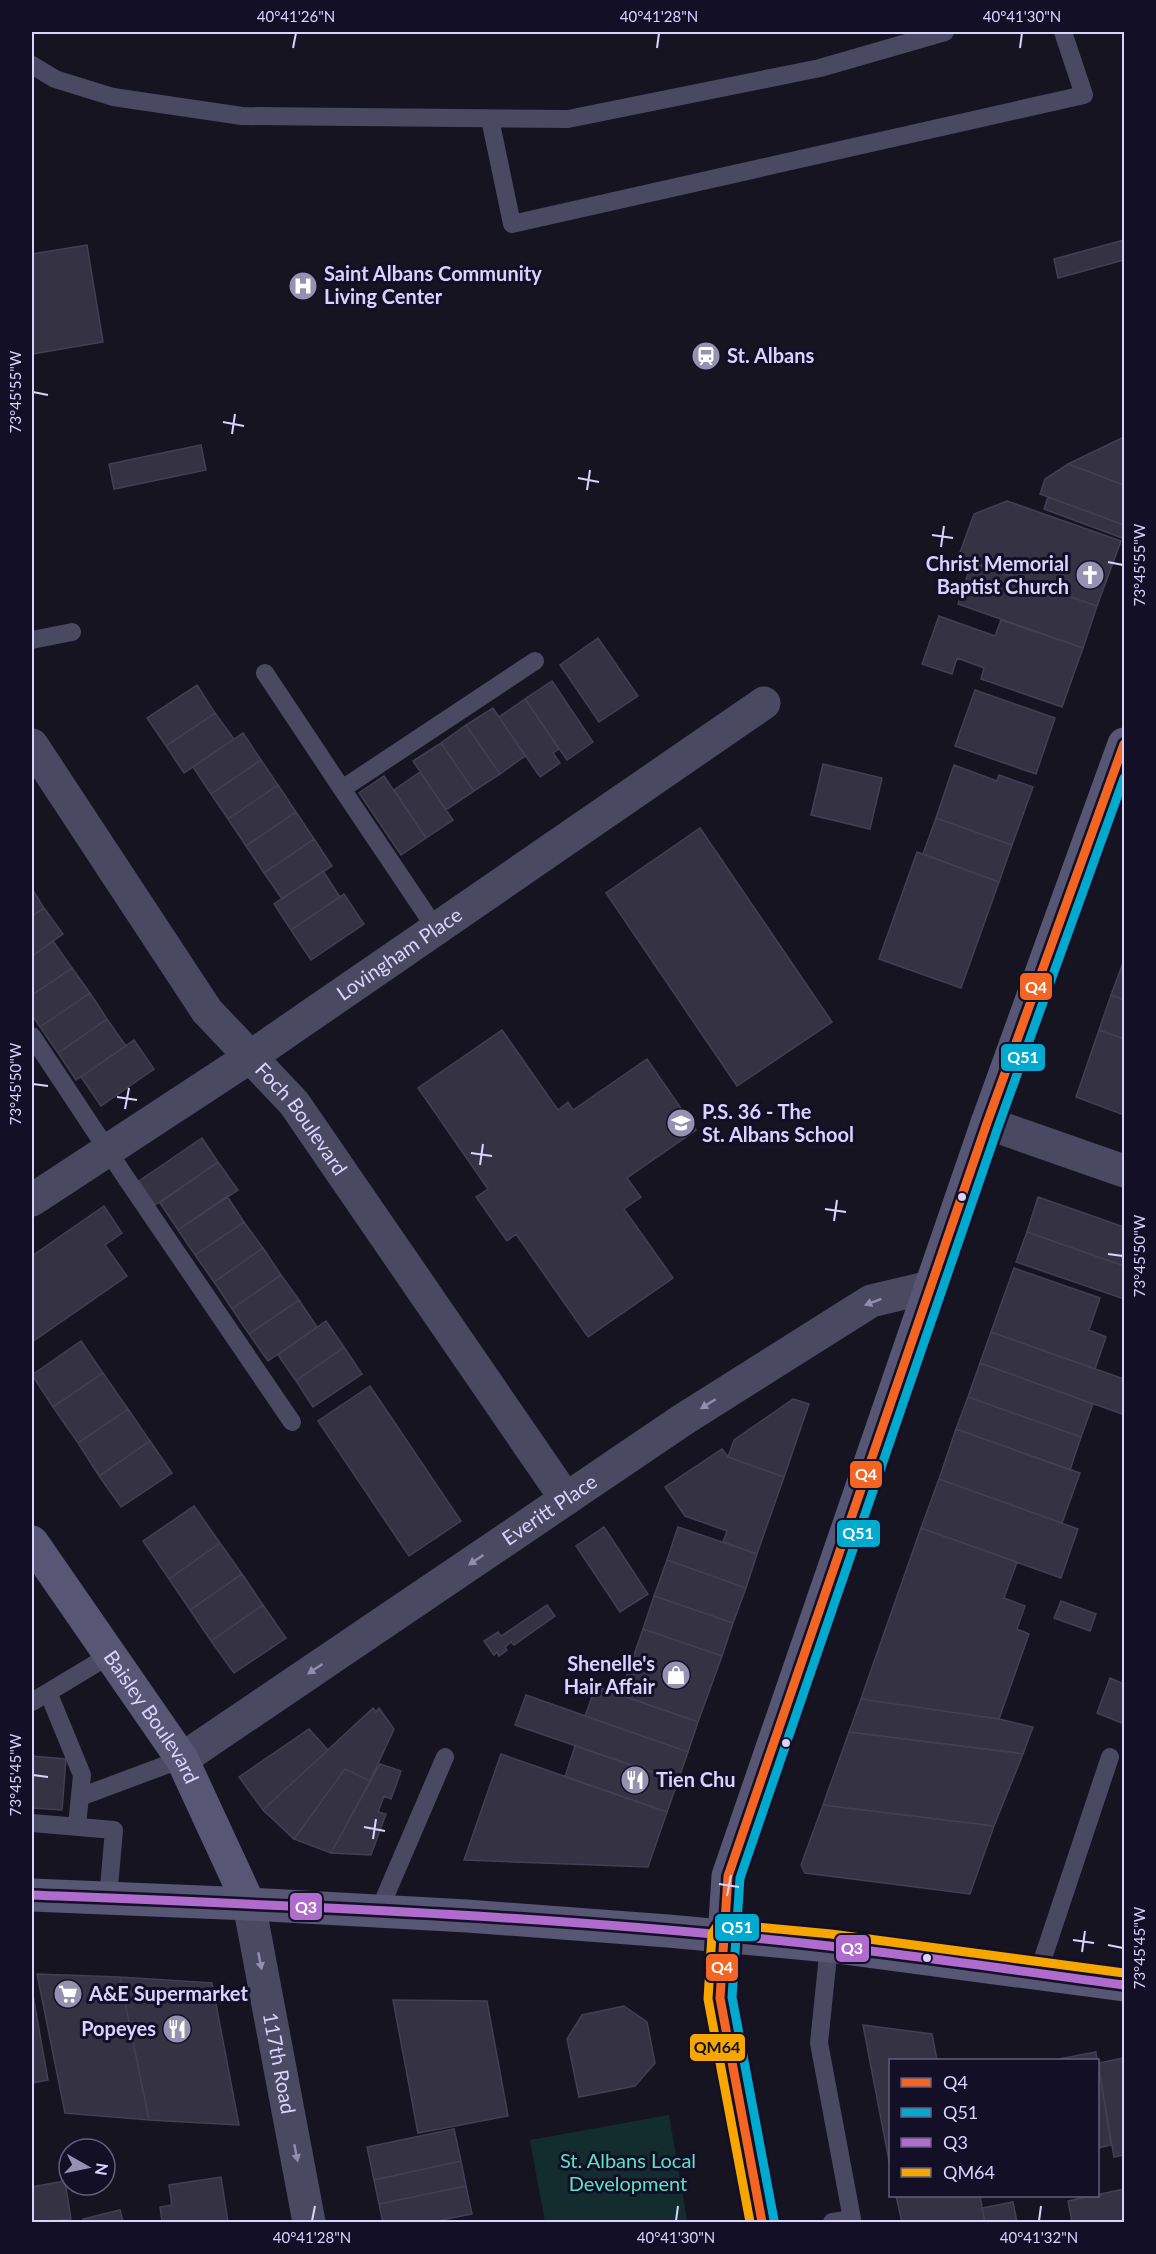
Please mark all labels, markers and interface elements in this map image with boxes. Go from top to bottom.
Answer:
text: 40°41'26"N [257,7,335,25]
text: 40°41'28"N [620,7,698,25]
text: 40°41'30"N [983,7,1061,25]
place label: Saint Albans Community Living Center [324,261,542,308]
hospital icon: Saint Albans Community Living Center [287,270,319,302]
station icon: St. Albans [690,340,722,372]
place label: St. Albans [727,343,815,367]
text: 73°45'55"W [6,350,24,433]
text: 73°45'55"W [1130,523,1148,606]
place label: Christ Memorial Baptist Church [926,551,1069,598]
church icon: Christ Memorial Baptist Church [1074,559,1106,591]
street label: Lovingham Place [332,902,466,1005]
line badge: Q4 [1019,972,1053,1001]
text: Q4 [1025,977,1047,996]
text: 73°45'50"W [6,1042,24,1125]
line badge: Q51 [1000,1043,1046,1072]
text: Q51 [1007,1047,1039,1066]
street label: Foch Boulevard [251,1057,353,1179]
place label: P.S. 36 - The St. Albans School [702,1099,854,1146]
school or university icon: P.S. 36 - The St. Albans School [665,1107,697,1139]
unlabelled marker [956,1191,968,1203]
text: 73°45'50"W [1130,1214,1148,1297]
one-way arrow [864,1297,882,1307]
one-way arrow [700,1398,716,1409]
line badge: Q4 [849,1460,883,1489]
text: Q4 [855,1464,877,1483]
street label: Everitt Place [497,1469,601,1550]
line badge: Q51 [836,1519,881,1548]
text: Q51 [842,1523,874,1542]
one-way arrow [469,1554,485,1566]
street label: Baisley Boulevard [100,1645,205,1787]
place label: Shenelle's Hair Affair [564,1651,656,1698]
shop icon: Shenelle's Hair Affair [660,1659,692,1691]
one-way arrow [307,1663,323,1674]
text: 73°45'45"W [6,1733,24,1816]
unlabelled marker [780,1737,792,1749]
restaurant icon: Tien Chu [619,1764,651,1796]
place label: Tien Chu [656,1767,736,1791]
line badge: Q3 [289,1892,323,1921]
text: Q3 [295,1897,317,1916]
text: 73°45'45"W [1130,1906,1148,1989]
line badge: Q51 [714,1913,760,1942]
text: Q51 [721,1917,753,1936]
line badge: Q3 [835,1934,870,1963]
text: Q3 [841,1938,863,1957]
one-way arrow [256,1952,265,1971]
unlabelled marker [921,1952,933,1964]
line badge: Q4 [705,1953,739,1982]
text: Q4 [711,1957,733,1976]
supermarket icon: A&E Supermarket [52,1978,84,2010]
place label: A&E Supermarket [88,1981,248,2005]
street label: 117th Road [259,2010,301,2116]
restaurant icon: Popeyes [161,2013,193,2045]
place label: Popeyes [81,2016,156,2040]
line badge: QM64 [689,2033,746,2062]
text: QM64 [694,2037,740,2056]
legend [889,2059,1099,2197]
text: Q4 [943,2071,968,2093]
text: Q51 [943,2101,978,2123]
text: Q3 [943,2131,968,2153]
north arrow [57,2137,117,2197]
one-way arrow [292,2144,301,2163]
park label: St. Albans Local Development [560,2148,696,2195]
text: QM64 [943,2161,995,2183]
text: N [92,2162,113,2177]
text: 40°41'28"N [273,2228,351,2246]
text: 40°41'30"N [637,2228,715,2246]
text: 40°41'32"N [1000,2228,1078,2246]

